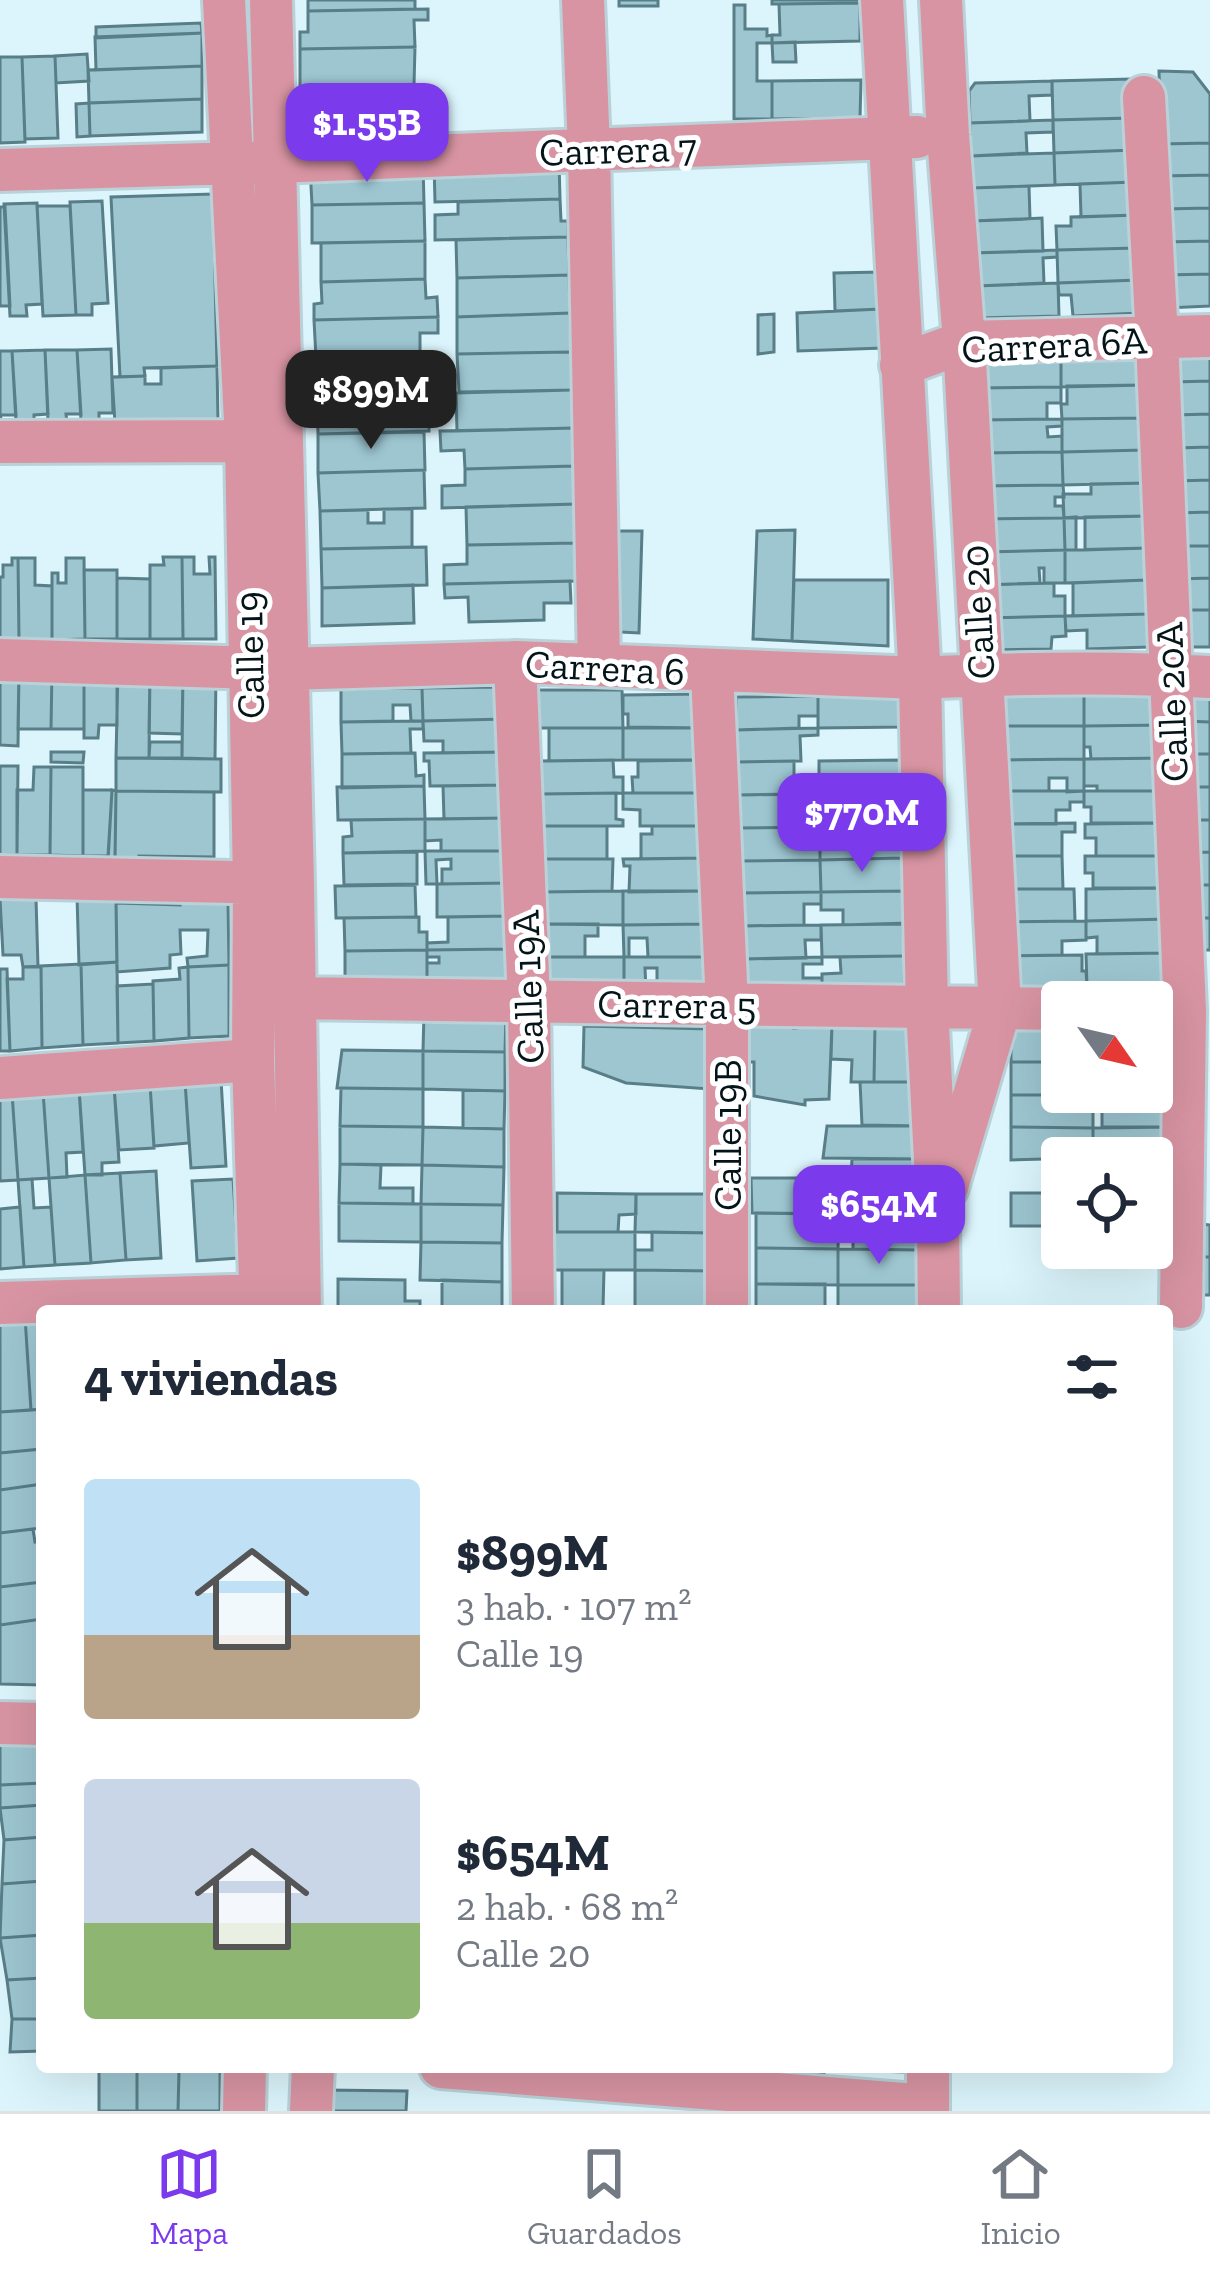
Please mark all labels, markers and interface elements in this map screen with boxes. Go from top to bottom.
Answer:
pin: $1.55B [269,83,465,185]
text: $1.55B [313,98,421,145]
street label: Carrera 7 [538,123,698,176]
street label: Carrera 6A [960,316,1148,373]
pin: $899M [287,350,455,452]
text: $899M [312,365,430,412]
street label: Calle 20 [951,544,1004,680]
street label: Calle 19 [225,591,274,719]
street label: Calle 20A [1145,621,1198,782]
street label: Carrera 6 [524,640,686,695]
pin: $770M [778,773,946,875]
text: $770M [804,788,920,835]
street label: Calle 19A [501,909,554,1064]
street label: Carrera 5 [597,980,757,1029]
north arrow [1041,981,1173,1113]
map controls [1041,981,1173,1269]
street label: Calle 19B [704,1059,751,1211]
button: locate [1041,1137,1173,1269]
pin: $654M [795,1165,963,1267]
text: $654M [820,1180,938,1227]
icon: filters [1059,1344,1125,1410]
text: 4 viviendas [84,1347,338,1408]
text: $899M [456,1522,609,1583]
icon: home [180,1527,324,1671]
text: 3 hab. · 107 m² [456,1583,691,1630]
text: Calle 19 [456,1630,584,1677]
text: $654M [456,1822,610,1883]
icon: home [180,1827,324,1971]
text: 2 hab. · 68 m² [456,1883,678,1930]
text: Calle 20 [456,1930,591,1977]
tab: Mapa [149,2141,228,2252]
tab: Guardados [527,2141,682,2252]
tab: Inicio [980,2141,1061,2252]

